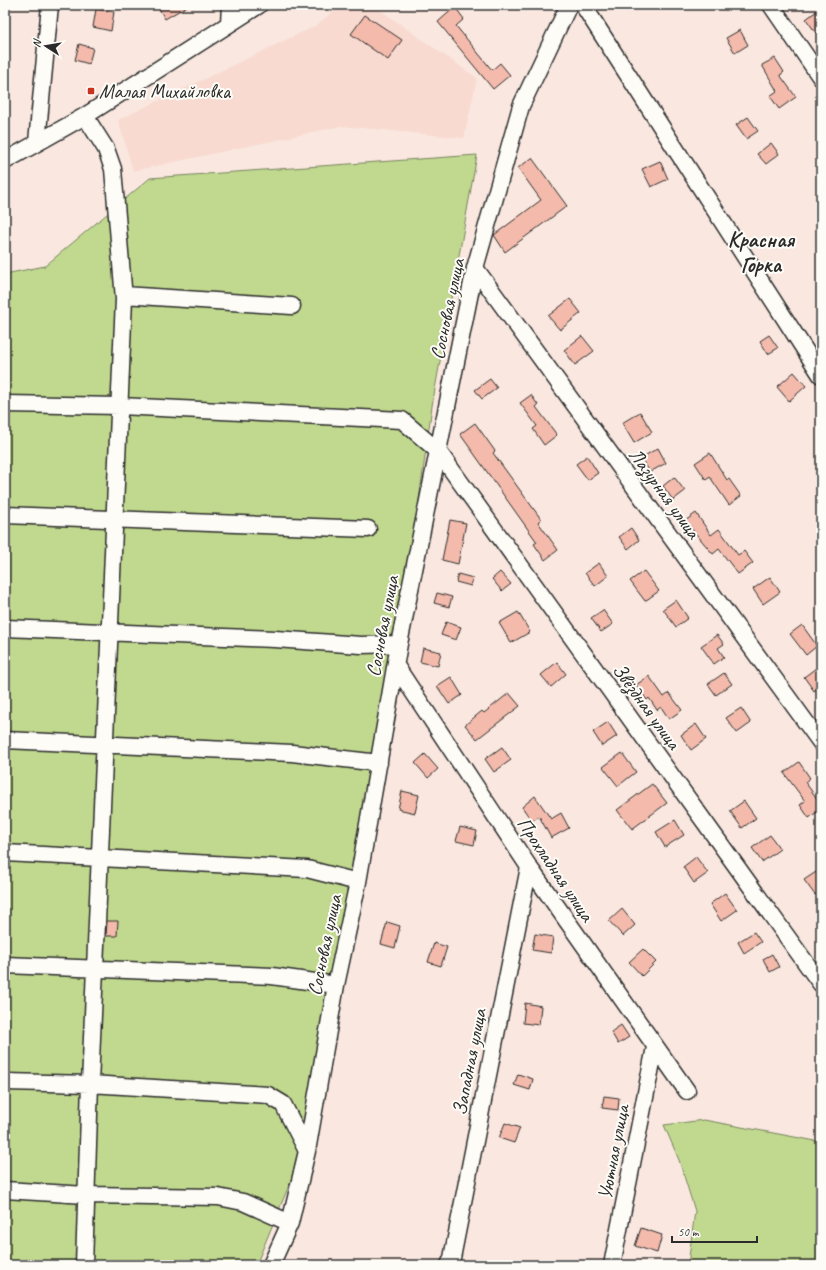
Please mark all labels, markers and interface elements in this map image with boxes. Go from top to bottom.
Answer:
north arrow [26,26,66,66]
text: N [29,37,44,49]
place label: Малая Михайловка [99,79,232,104]
marker: Малая Михайловка [86,86,96,96]
district label: Красная Горка [728,226,796,279]
street label: Сосновая улица [425,255,471,362]
street label: Лазурная улица [623,443,707,545]
street label: Сосновая улица [360,572,405,679]
street label: Звёздная улица [606,658,687,756]
street label: Прохладная улица [511,812,600,927]
street label: Сосновая улица [302,891,348,998]
street label: Западная улица [447,1006,492,1117]
street label: Уютная улица [592,1101,635,1201]
scale bar [672,1218,757,1244]
text: 50 m [678,1224,700,1240]

